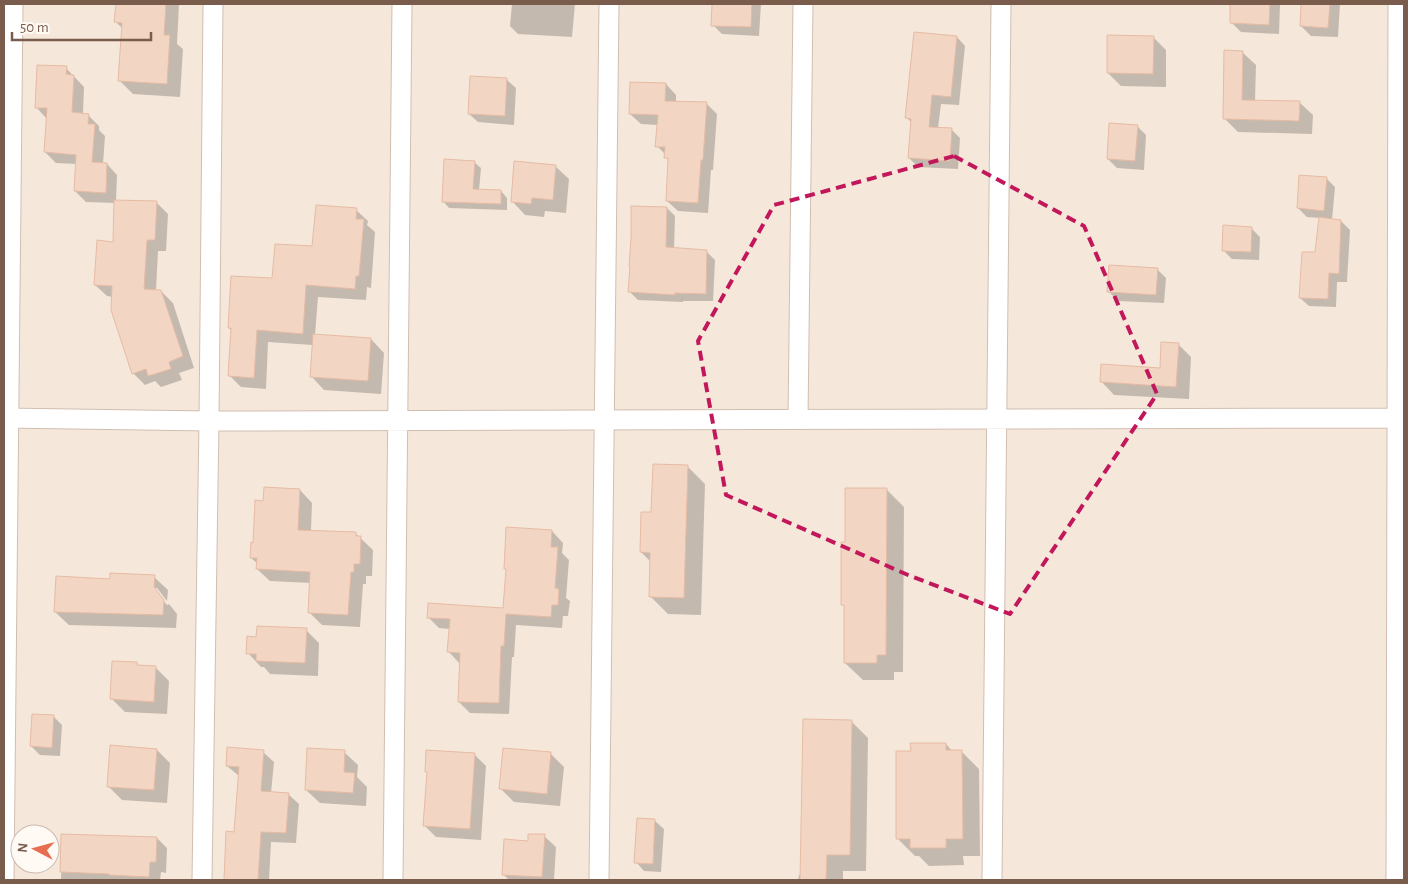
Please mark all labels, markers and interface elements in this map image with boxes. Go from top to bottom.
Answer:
scale bar [12,10,151,42]
text: 50 m [20,20,49,35]
north arrow [10,824,60,874]
text: N [16,842,31,853]

